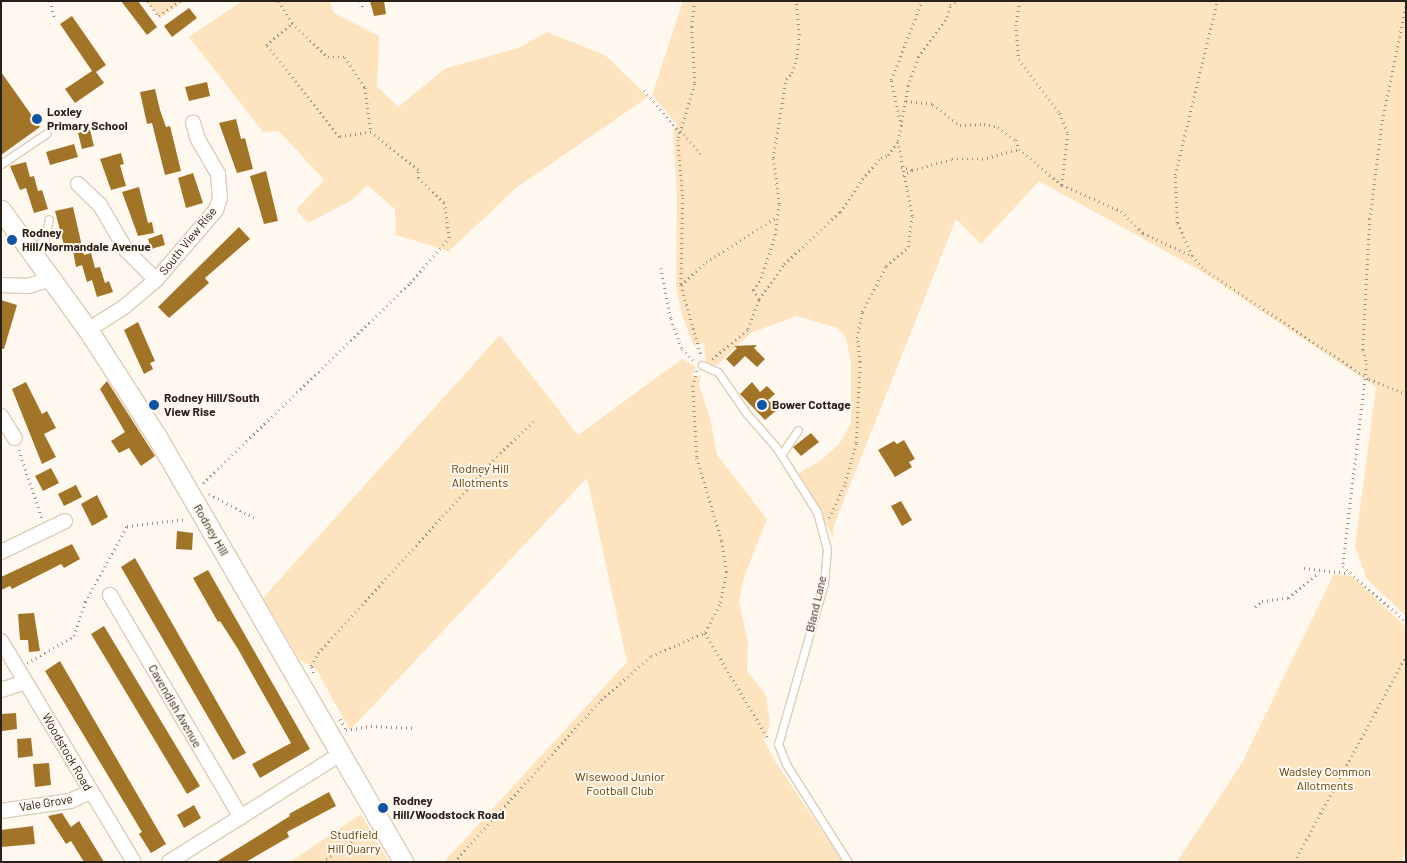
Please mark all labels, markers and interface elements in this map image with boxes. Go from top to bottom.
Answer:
place label: Loxley Primary School [47,105,128,133]
marker: Loxley Primary School [31,113,43,125]
street label: South View Rise [156,204,220,278]
place label: Rodney Hill/Normandale Avenue [22,226,151,254]
marker: Rodney Hill/Normandale Avenue [6,234,18,246]
place label: Rodney Hill/South View Rise [164,391,260,419]
place label: Bower Cottage [772,398,851,412]
marker: Rodney Hill/South View Rise [148,399,160,411]
marker: Bower Cottage [756,399,768,411]
park label: Rodney Hill Allotments [451,462,509,490]
street label: Rodney Hill [190,502,232,558]
street label: Bland Lane [803,574,829,634]
street label: Cavendish Avenue [145,662,205,750]
street label: Woodstock Road [39,711,95,793]
park label: Wadsley Common Allotments [1279,765,1371,793]
park label: Wisewood Junior Football Club [575,770,665,798]
street label: Vale Grove [18,792,74,814]
place label: Rodney Hill/Woodstock Road [393,794,505,822]
marker: Rodney Hill/Woodstock Road [377,802,389,814]
park label: Studfield Hill Quarry [328,828,380,856]

